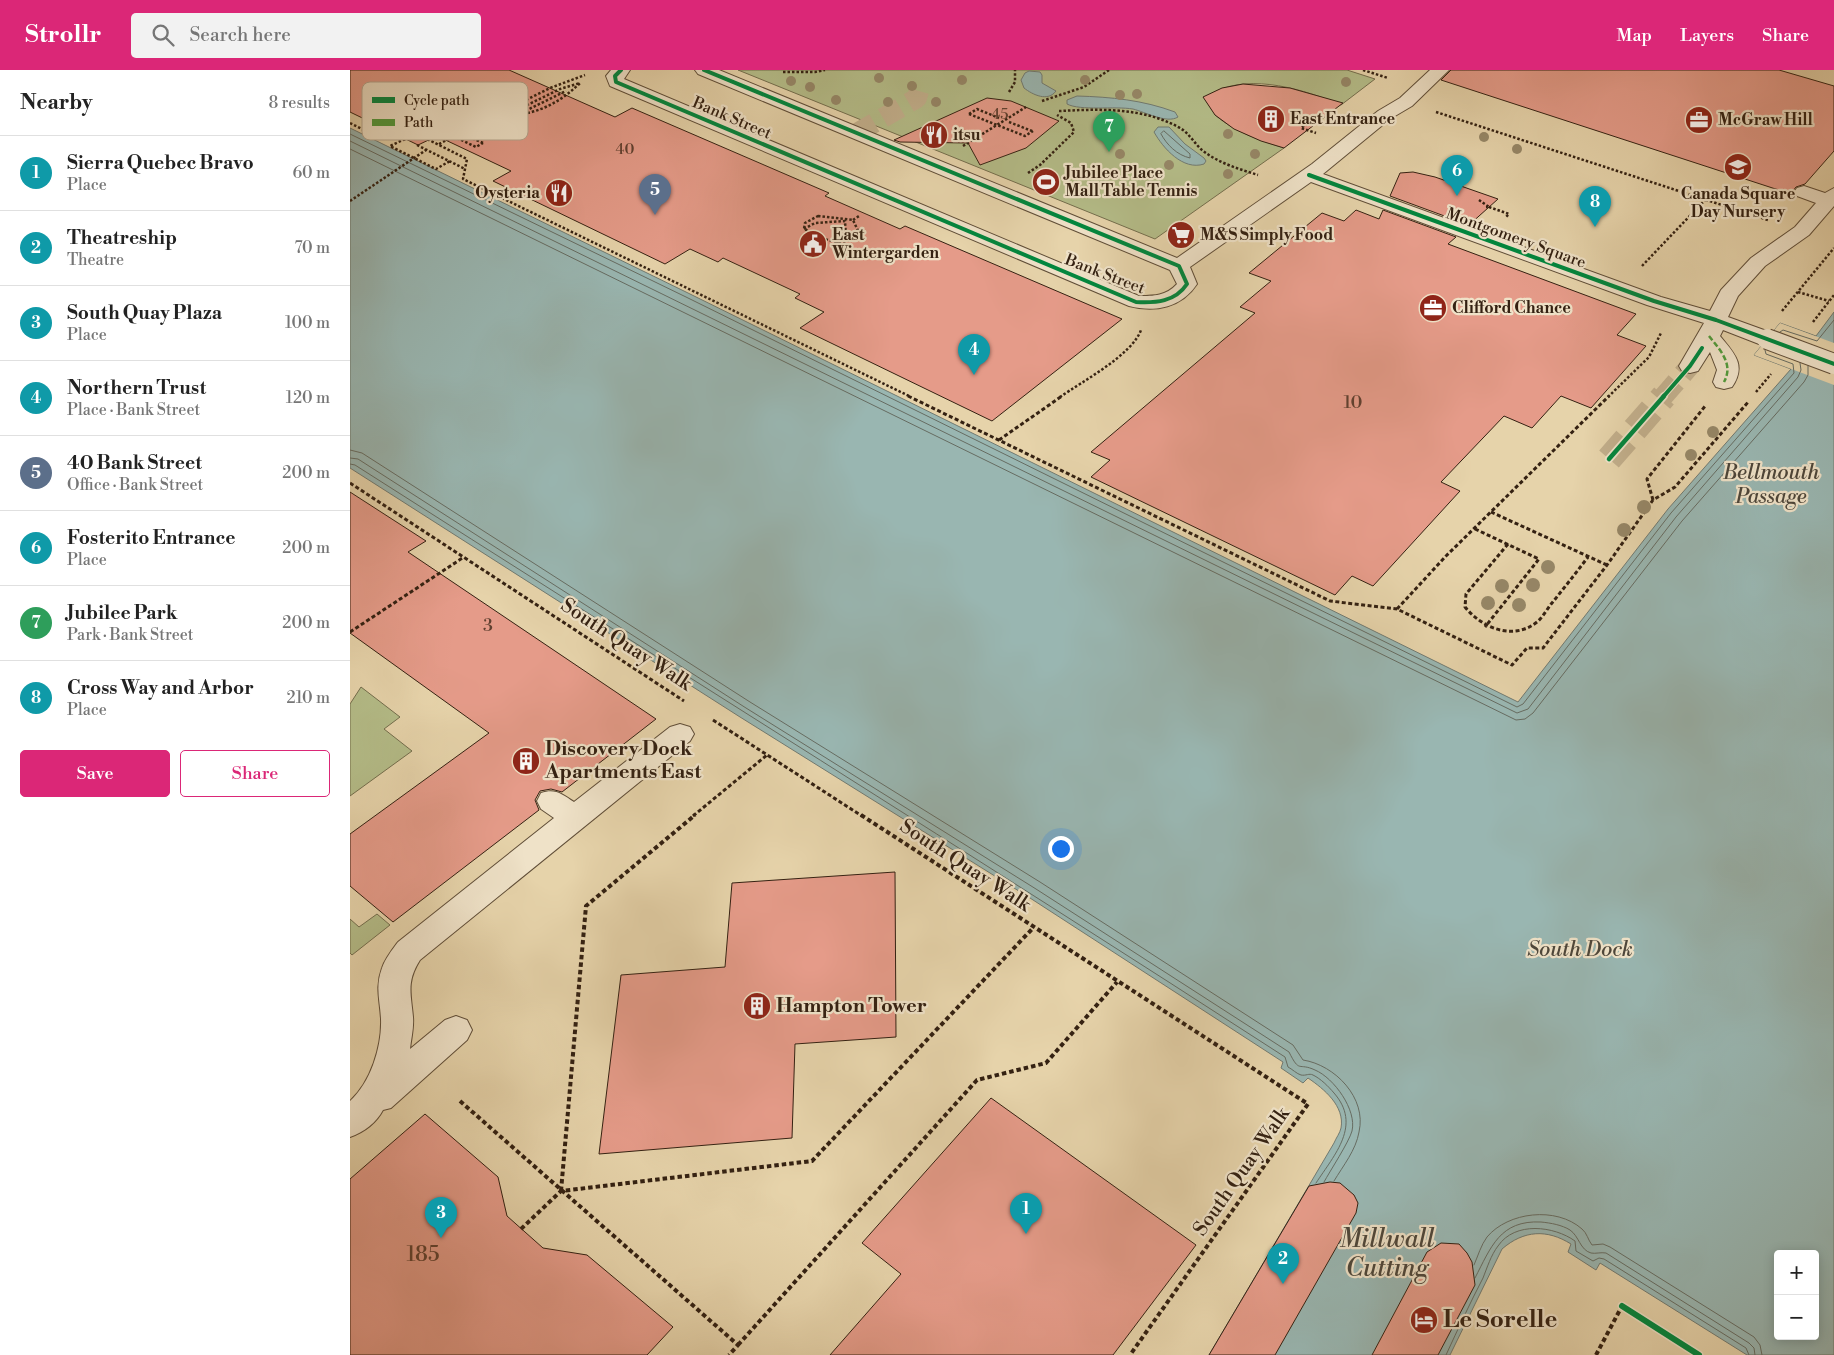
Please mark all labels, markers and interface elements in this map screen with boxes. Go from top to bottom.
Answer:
search box [131,13,481,58]
text: Strollr [25,20,101,50]
icon: search [149,21,177,49]
text: Search here [189,23,291,47]
text: Map [1617,24,1652,47]
text: Layers [1680,24,1734,47]
text: Share [1762,24,1809,47]
legend [362,82,528,140]
text: Nearby [20,90,93,116]
text: Cycle path [404,92,470,110]
street label: Bank Street [689,92,775,144]
text: 8 results [268,93,330,113]
building icon: East Entrance [1256,104,1286,134]
house number: 45 [991,105,1009,124]
office icon: McGraw Hill [1684,105,1714,135]
place label: East Entrance [1290,109,1395,129]
place label: McGraw Hill [1718,110,1814,130]
pin: 7 [1093,111,1125,152]
text: Path [404,114,434,132]
restaurant icon: itsu [919,120,949,150]
place label: itsu [953,125,981,145]
house number: 40 [616,140,634,159]
text: Sierra Quebec Bravo [67,151,254,175]
school or university icon: Canada Square Day Nursery [1723,152,1753,182]
pin: 6 [1441,155,1473,196]
text: 1 [32,163,40,183]
text: 60 m [292,163,330,183]
place label: Jubilee Place Mall Table Tennis [1063,163,1197,201]
sports icon: Jubilee Place Mall Table Tennis [1031,167,1061,197]
pin: 5 [639,174,671,215]
text: Place [67,175,107,195]
restaurant icon: Oysteria [544,178,574,208]
place label: Oysteria [475,183,540,203]
place label: Canada Square Day Nursery [1681,184,1796,222]
pin: 8 [1579,186,1611,227]
street label: Montgomery Square [1443,203,1589,273]
supermarket icon: M&S Simply Food [1166,220,1196,250]
place label: East Wintergarden [831,225,939,263]
place label: M&S Simply Food [1200,225,1333,245]
text: Theatreship [67,226,177,250]
public building icon: East Wintergarden [798,229,828,259]
text: 2 [31,238,41,258]
text: 70 m [294,238,330,258]
street label: Bank Street [1061,249,1148,299]
text: Theatre [67,250,124,270]
office icon: Clifford Chance [1418,293,1448,323]
place label: Clifford Chance [1452,298,1571,318]
text: South Quay Plaza [67,301,222,325]
text: 3 [31,313,41,333]
text: 100 m [285,313,330,333]
text: Place [67,325,107,345]
pin: 4 [958,334,990,375]
text: Northern Trust [67,376,206,400]
text: 4 [31,388,41,408]
text: 120 m [286,388,330,408]
house number: 10 [1343,391,1363,414]
text: Place · Bank Street [67,400,200,420]
text: 40 Bank Street [67,451,202,475]
water label: Bellmouth Passage [1722,460,1819,510]
text: 5 [31,463,41,483]
text: 200 m [282,463,330,483]
text: Office · Bank Street [67,475,203,495]
text: Fosterito Entrance [67,526,236,550]
text: 6 [31,538,41,558]
text: 200 m [282,538,330,558]
text: Place [67,550,107,570]
street label: South Quay Walk [556,593,698,698]
text: Jubilee Park [67,601,177,625]
text: 7 [31,613,41,633]
text: 200 m [282,613,330,633]
house number: 3 [483,614,493,637]
text: Park · Bank Street [67,625,194,645]
text: Cross Way and Arbor [67,676,254,700]
text: 8 [31,688,41,708]
text: 210 m [286,688,330,708]
text: Place [67,700,107,720]
place label: Discovery Dock Apartments East [544,737,702,785]
building icon: Discovery Dock Apartments East [511,746,541,776]
button: Save [20,750,170,797]
button: Share [180,750,330,797]
street label: South Quay Walk [895,814,1037,919]
your location [1048,836,1074,862]
water label: South Dock [1527,937,1633,963]
building icon: Hampton Tower [742,991,772,1021]
place label: Hampton Tower [776,994,927,1019]
street label: South Quay Walk [1188,1101,1297,1241]
pin: 1 [1010,1193,1042,1234]
pin: 3 [425,1197,457,1238]
water label: Millwall Cutting [1339,1224,1435,1284]
house number: 185 [406,1242,440,1268]
pin: 2 [1267,1243,1299,1284]
map controls [1774,1250,1819,1340]
button: + [1774,1250,1819,1295]
button: − [1774,1295,1819,1340]
hotel icon: Le Sorelle [1409,1305,1439,1335]
place label: Le Sorelle [1443,1305,1557,1335]

